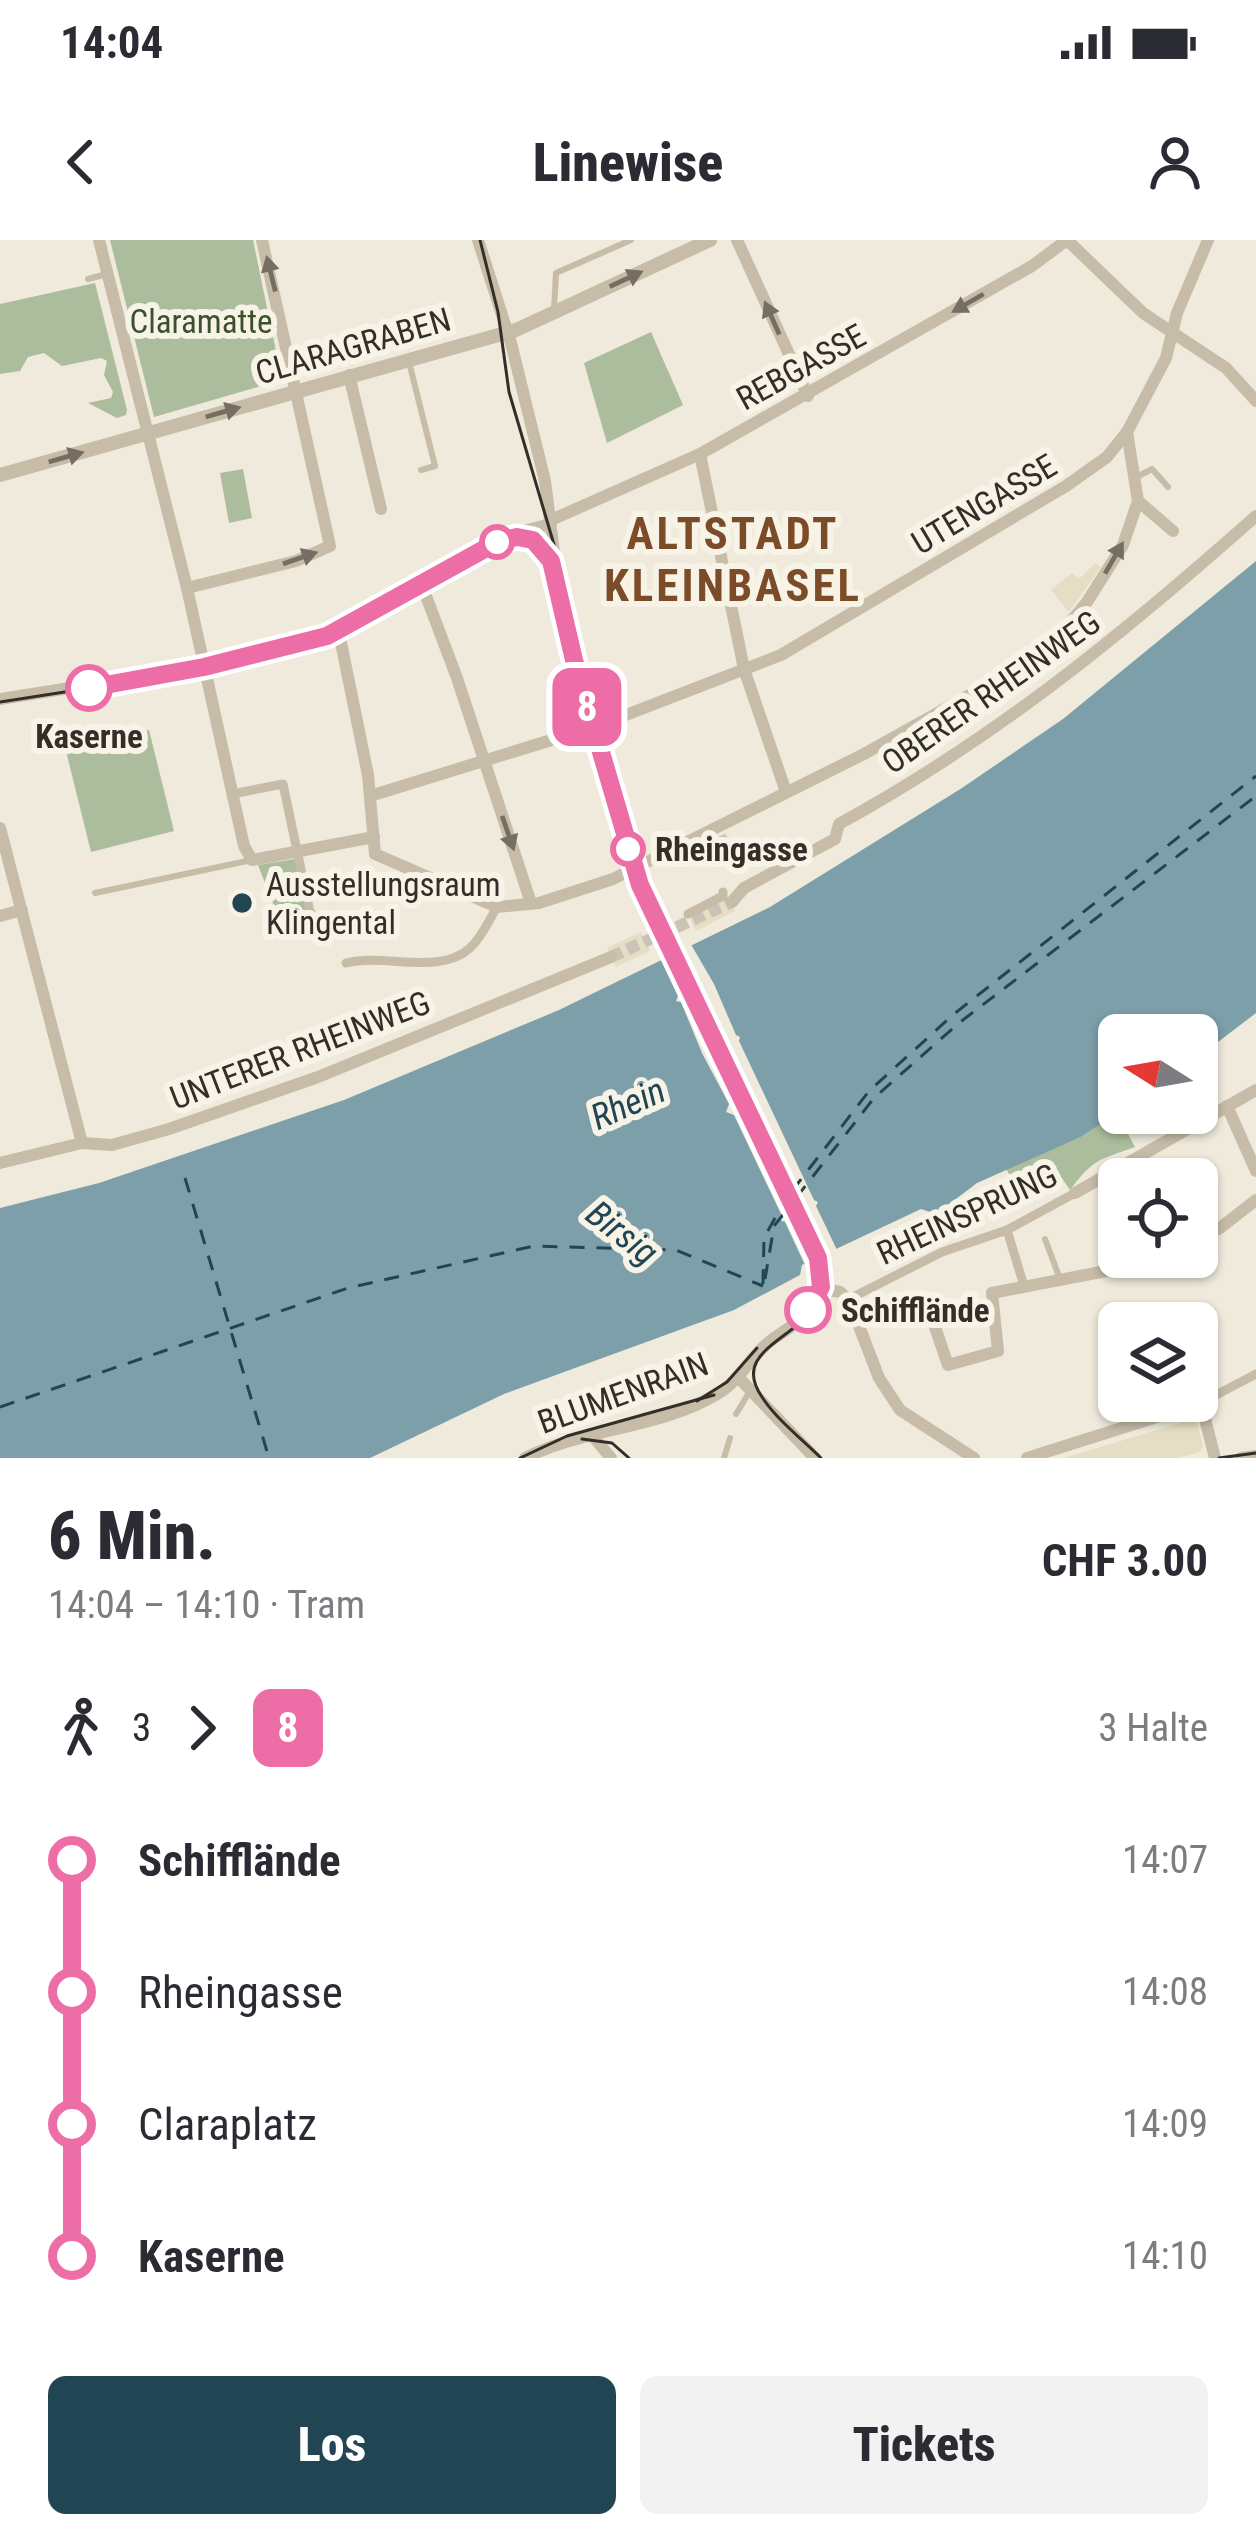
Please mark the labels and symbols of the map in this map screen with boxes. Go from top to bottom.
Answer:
one-way arrow [261,256,280,293]
one-way arrow [609,268,644,288]
one-way arrow [951,291,985,312]
street label: CLARAGRABEN [251,300,455,392]
one-way arrow [762,300,782,335]
park label: Claramatte [130,302,272,341]
street label: REBGASSE [730,316,872,418]
one-way arrow [205,402,242,420]
street label: UTENGASSE [905,446,1063,562]
one-way arrow [48,447,85,465]
district label: ALTSTADT KLEINBASEL [604,507,862,612]
unlabelled marker [481,526,513,558]
one-way arrow [1103,541,1124,575]
one-way arrow [282,548,318,566]
street label: OBERER RHEINWEG [874,602,1108,782]
marker: Kaserne [67,666,111,710]
line badge: 8 [548,668,626,746]
place label: Kaserne [35,717,143,756]
one-way arrow [499,815,518,852]
place label: Rheingasse [655,830,808,869]
marker: Rheingasse [612,833,644,865]
place label: Ausstellungsraum Klingental [266,865,501,942]
marker: Ausstellungsraum Klingental [229,890,255,916]
street label: UNTERER RHEINWEG [165,982,435,1118]
north arrow [1098,1014,1218,1134]
water label: Rhein [584,1069,672,1139]
street label: RHEINSPRUNG [871,1155,1063,1273]
water label: Birsig [578,1192,666,1274]
marker: Schifflände [786,1288,830,1332]
place label: Schifflände [841,1291,990,1330]
street label: BLUMENRAIN [533,1344,713,1442]

